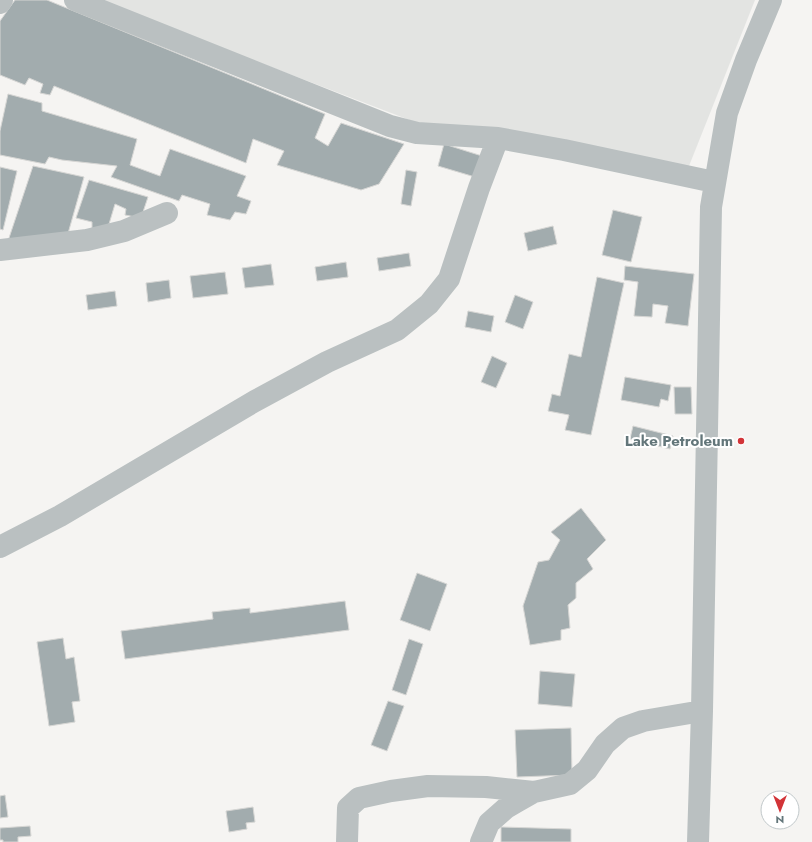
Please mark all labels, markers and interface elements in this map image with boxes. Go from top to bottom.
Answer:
place label: Lake Petroleum [625,430,733,452]
marker: Lake Petroleum [736,436,746,446]
north arrow [760,790,800,830]
text: N [776,812,784,828]

